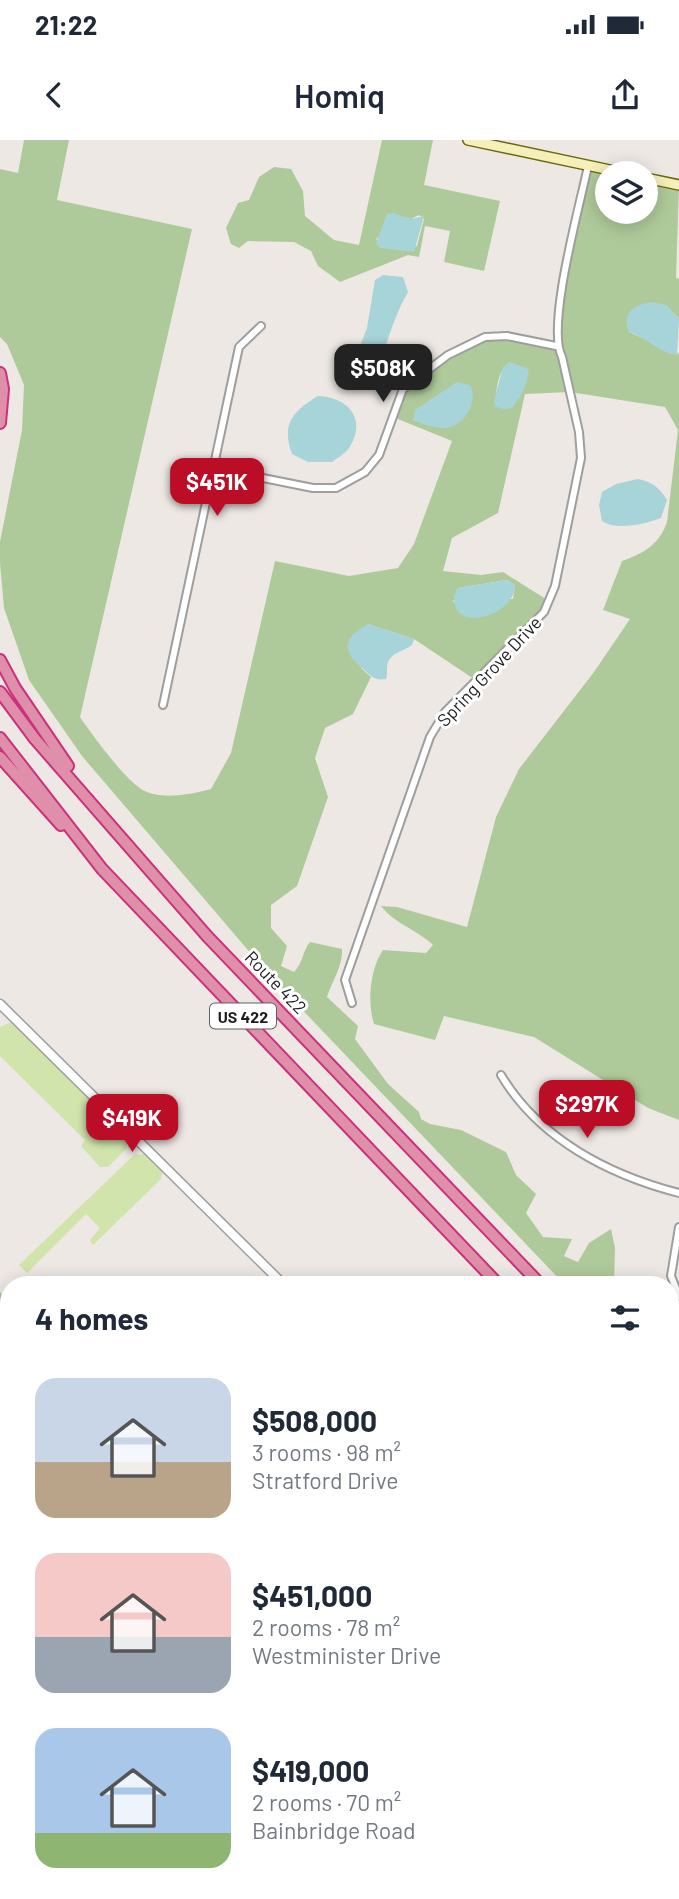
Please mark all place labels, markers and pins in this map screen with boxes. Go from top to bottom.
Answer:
pin: $508K [334,344,432,404]
pin: $451K [168,458,266,518]
pin: $297K [538,1080,636,1140]
pin: $419K [83,1094,181,1154]

